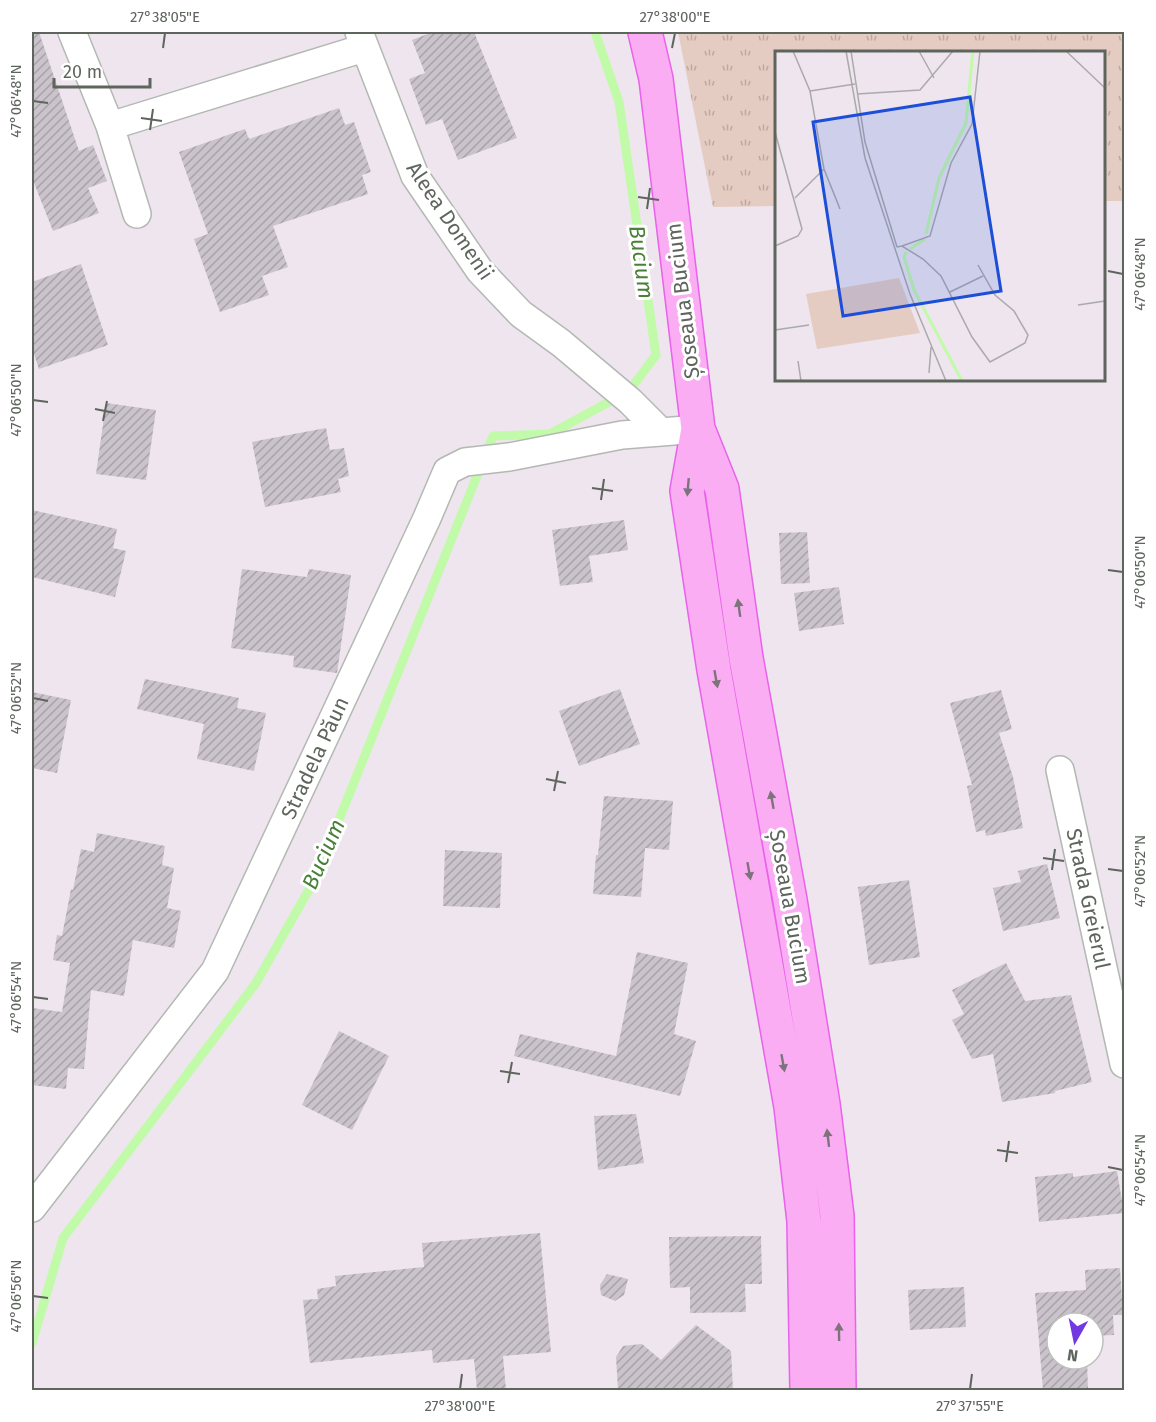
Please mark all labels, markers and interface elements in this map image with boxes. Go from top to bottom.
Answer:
text: 27°38'05"E [130,8,200,26]
text: 27°38'00"E [639,8,711,26]
scale bar [54,51,150,89]
inset map [775,51,1105,381]
text: 20 m [63,61,102,83]
text: 47°06'48"N [7,64,25,138]
street label: Aleea Domenii [401,157,499,285]
street label: Șoseaua Bucium [661,222,705,380]
water label: Bucium [623,224,660,300]
text: 47°06'48"N [1131,237,1149,311]
text: 47°06'50"N [7,363,25,437]
one-way arrow [683,477,693,496]
text: 47°06'50"N [1131,535,1149,609]
one-way arrow [734,599,743,618]
text: 47°06'52"N [7,662,25,734]
one-way arrow [712,670,721,689]
street label: Stradela Păun [275,693,355,823]
one-way arrow [767,791,776,810]
water label: Bucium [296,815,351,893]
street label: Strada Greierul [1060,826,1116,972]
street label: Șoseaua Bucium [764,828,816,986]
text: 47°06'52"N [1131,835,1149,907]
one-way arrow [745,862,754,881]
text: 47°06'54"N [7,961,25,1033]
one-way arrow [779,1054,788,1073]
one-way arrow [823,1128,832,1147]
text: 47°06'54"N [1131,1134,1149,1206]
text: 47°06'56"N [7,1259,25,1333]
north arrow [1045,1311,1105,1371]
one-way arrow [834,1323,844,1342]
text: N [1066,1345,1079,1366]
text: 27°38'00"E [424,1397,496,1415]
text: 27°37'55"E [936,1397,1004,1415]

